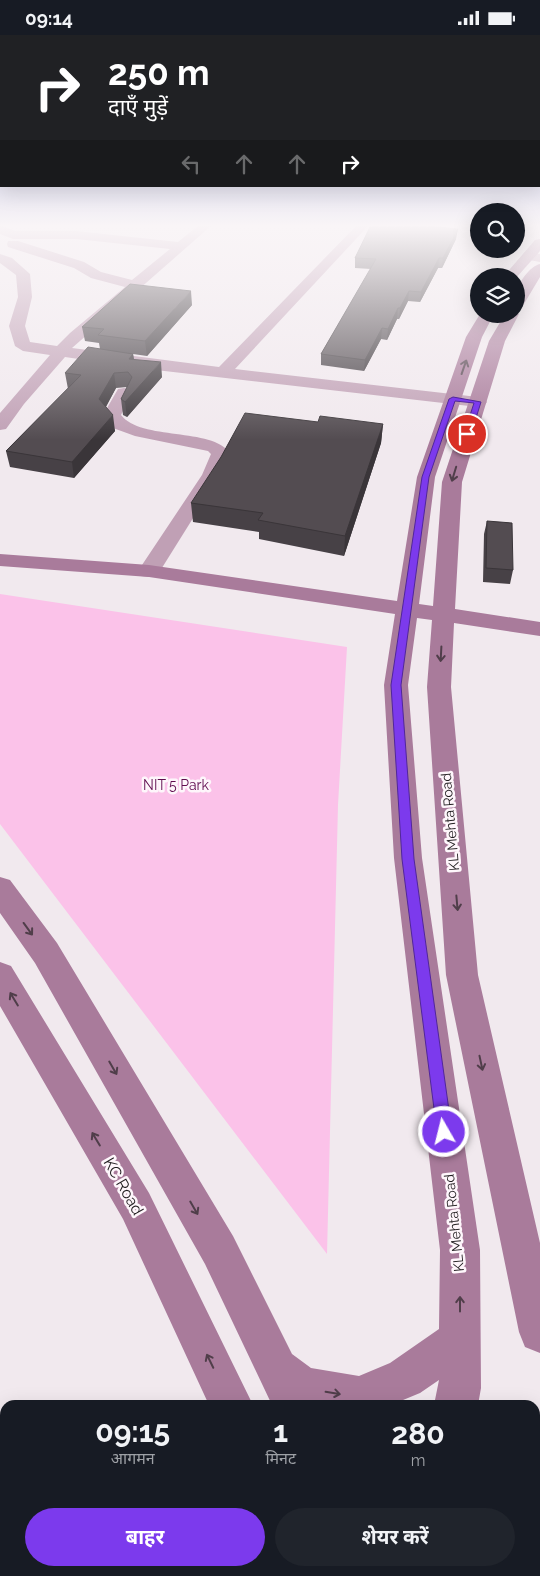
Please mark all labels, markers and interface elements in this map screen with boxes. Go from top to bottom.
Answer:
text: 09:14 [25,7,73,29]
text: 250 m [108,52,210,93]
icon: right [25,55,90,120]
text: दाएँ मुड़ें [108,94,168,120]
icon: left [177,150,205,178]
icon: ahead [230,150,258,178]
icon: ahead [283,150,311,178]
icon: right [336,150,364,178]
map controls [470,203,525,323]
button: search [470,203,525,258]
button: layers [470,268,525,323]
one-way arrow [460,359,469,375]
pin [446,413,488,455]
icon: arrive [453,420,481,448]
one-way arrow [449,466,459,482]
one-way arrow [437,645,446,661]
street label: KL Mehta Road [438,772,462,872]
park label: NIT 5 Park [143,777,209,793]
one-way arrow [452,895,461,911]
one-way arrow [23,922,34,935]
one-way arrow [8,992,18,1006]
one-way arrow [477,1055,487,1071]
one-way arrow [108,1060,118,1074]
position arrow [417,1105,469,1157]
one-way arrow [91,1132,101,1146]
street label: KC Road [100,1154,148,1218]
street label: KL Mehta Road [441,1173,467,1273]
one-way arrow [190,1201,200,1215]
one-way arrow [455,1297,464,1313]
one-way arrow [205,1354,215,1369]
one-way arrow [325,1388,341,1398]
text: 09:15 [95,1414,170,1449]
text: 1 [273,1414,288,1449]
text: 280 [391,1416,445,1451]
text: आगमन [111,1449,155,1468]
text: मिनट [265,1449,296,1468]
text: m [411,1451,425,1470]
button: बाहर [25,1508,265,1566]
button: शेयर करें [275,1508,515,1566]

